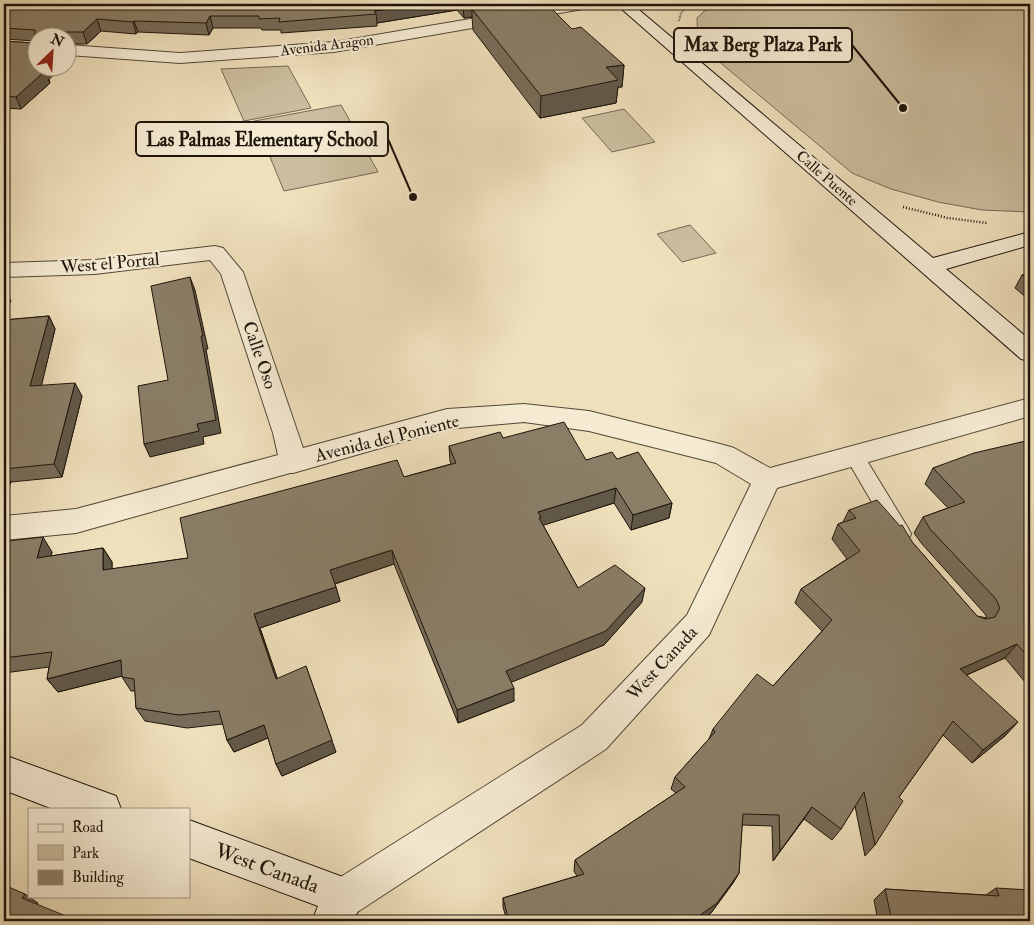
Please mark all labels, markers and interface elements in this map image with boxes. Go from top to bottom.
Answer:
north arrow [28,28,78,78]
callout: Max Berg Plaza Park [674,28,852,62]
text: N [47,30,67,51]
street label: Avenida Aragon [278,30,375,61]
text: Max Berg Plaza Park [683,33,843,58]
callout: Las Palmas Elementary School [136,122,388,156]
text: Las Palmas Elementary School [146,128,378,153]
street label: Calle Puente [792,146,861,210]
street label: West el Portal [59,248,161,279]
street label: Calle Oso [237,318,282,393]
street label: Avenida del Poniente [312,409,462,468]
street label: West Canada [621,621,703,706]
legend [28,808,190,898]
text: Road [72,818,104,837]
street label: West Canada [210,837,323,900]
text: Park [72,844,99,863]
text: Building [72,868,124,887]

